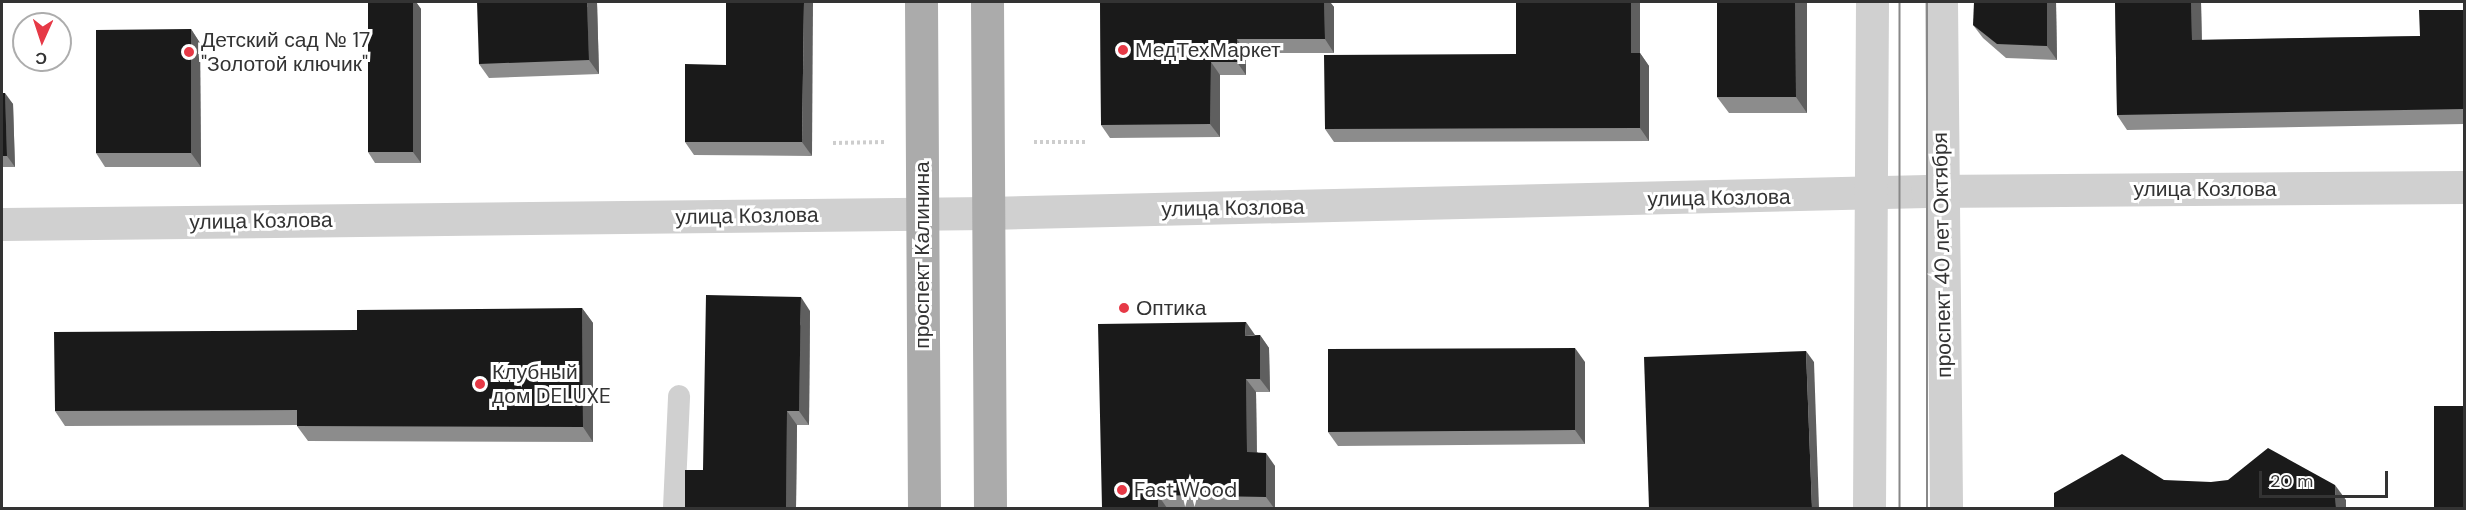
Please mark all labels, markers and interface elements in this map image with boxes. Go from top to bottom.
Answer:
north arrow [12,12,72,72]
place label: Детский сад № 17 "Золотой ключик" [201,27,370,77]
place label: МедТехМаркет [1135,37,1281,63]
marker: МедТехМаркет [1116,43,1130,57]
marker: Детский сад № 17 "Золотой ключик" [182,45,196,59]
text: С [35,48,47,69]
street label: проспект 40 лет Октября [1927,132,1957,378]
street label: проспект Калинина [909,161,935,349]
street label: улица Козлова [2133,176,2277,202]
street label: улица Козлова [1647,184,1791,212]
street label: улица Козлова [1161,194,1305,222]
street label: улица Козлова [675,202,819,230]
street label: улица Козлова [189,207,333,235]
place label: Оптика [1136,295,1206,321]
marker: Оптика [1117,301,1131,315]
place label: Клубный дом DELUXE [492,359,611,409]
marker: Клубный дом DELUXE [473,377,487,391]
scale bar [2262,459,2391,497]
text: 20 m [2270,469,2313,493]
place label: Fast Wood [1134,477,1237,503]
marker: Fast Wood [1115,483,1129,497]

